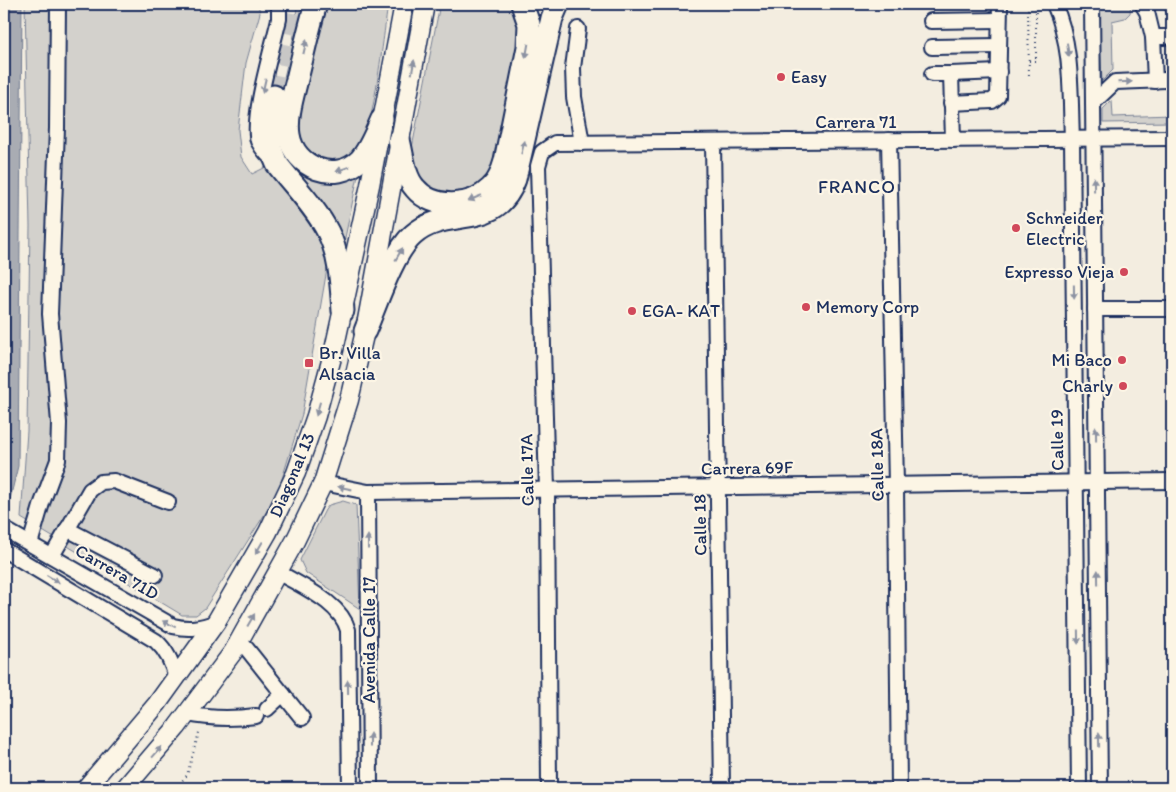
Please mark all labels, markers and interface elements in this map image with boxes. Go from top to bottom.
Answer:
one-way arrow [301,40,309,55]
one-way arrow [1064,43,1072,59]
one-way arrow [523,44,531,60]
one-way arrow [409,59,417,74]
place label: Easy [791,66,827,88]
marker: Easy [775,71,787,83]
one-way arrow [1118,77,1134,85]
one-way arrow [260,78,268,93]
street label: Carrera 71 [815,111,897,133]
one-way arrow [519,140,527,155]
one-way arrow [335,166,350,174]
district label: FRANCO [818,175,896,198]
one-way arrow [1090,175,1098,191]
one-way arrow [467,194,482,202]
place label: Schneider Electric [1026,207,1103,250]
marker: Schneider Electric [1010,222,1022,234]
one-way arrow [394,248,403,261]
place label: Expresso Vieja [1005,261,1114,283]
marker: Expresso Vieja [1118,266,1130,278]
one-way arrow [1070,285,1078,301]
place label: Memory Corp [816,296,919,318]
place label: EGA- KAT [642,300,720,322]
marker: Memory Corp [800,301,812,313]
marker: EGA- KAT [626,305,638,317]
place label: Br. Villa Alsacia [319,342,381,385]
place label: Mi Baco [1051,349,1112,371]
marker: Mi Baco [1116,354,1128,366]
marker: Br. Villa Alsacia [303,357,315,369]
place label: Charly [1062,375,1114,397]
marker: Charly [1117,380,1129,392]
one-way arrow [313,401,321,416]
street label: Calle 19 [1045,409,1069,471]
one-way arrow [1092,425,1100,441]
street label: Calle 18A [865,428,889,502]
street label: Diagonal 13 [264,429,320,521]
street label: Calle 17A [515,433,539,506]
street label: Carrera 69F [701,456,794,480]
one-way arrow [338,484,353,492]
street label: Calle 18 [688,494,712,556]
one-way arrow [364,534,372,550]
street label: Carrera 71D [71,539,163,605]
one-way arrow [254,541,263,554]
one-way arrow [1094,569,1102,585]
one-way arrow [47,574,60,583]
street label: Avenida Calle 17 [358,577,380,703]
one-way arrow [247,613,256,626]
one-way arrow [162,619,177,628]
one-way arrow [1074,629,1082,645]
one-way arrow [344,679,352,695]
one-way arrow [366,731,374,747]
one-way arrow [1095,731,1103,747]
one-way arrow [151,745,162,758]

